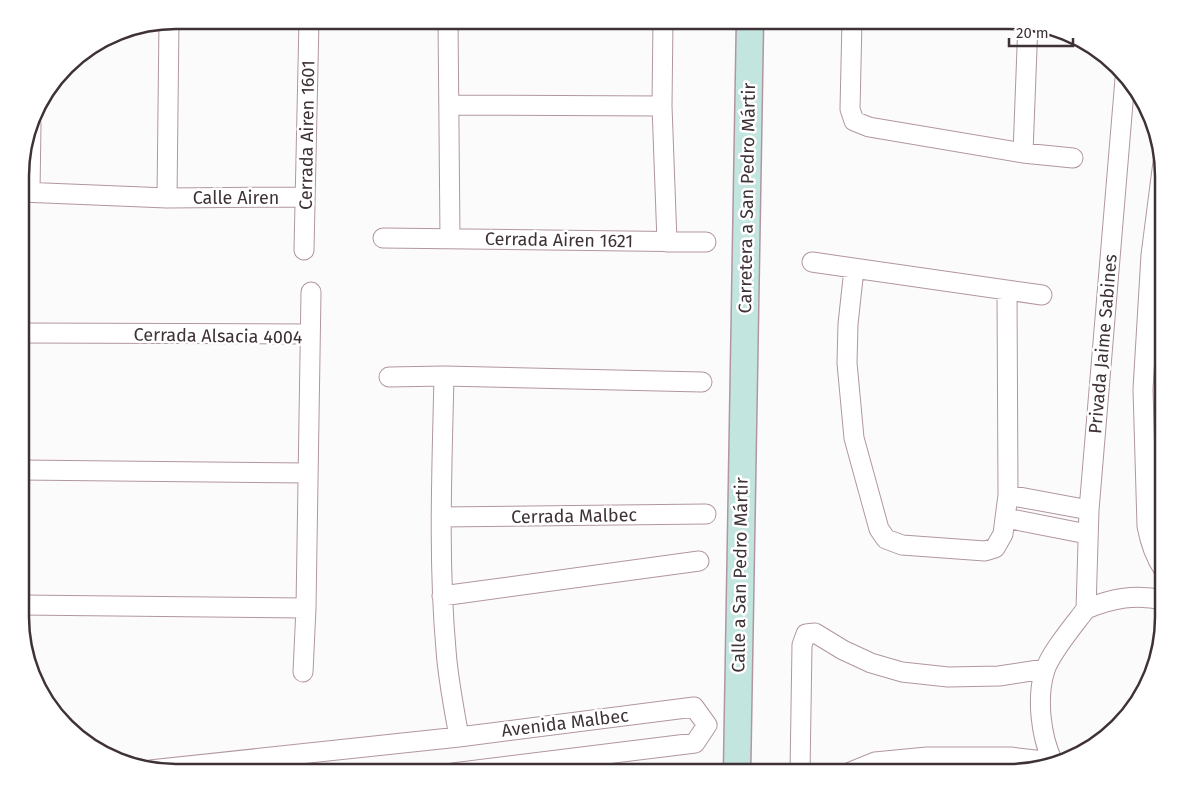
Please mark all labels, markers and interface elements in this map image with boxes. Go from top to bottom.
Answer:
scale bar [1009,15,1073,47]
text: 20 m [1016,24,1049,42]
street label: Cerrada Airen 1601 [295,60,319,210]
street label: Carretera a San Pedro Mártir [734,82,760,314]
street label: Calle Airen [193,187,279,209]
street label: Cerrada Airen 1621 [485,228,633,252]
street label: Privada Jaime Sabines [1084,253,1122,435]
street label: Cerrada Alsacia 4004 [133,324,303,348]
street label: Calle a San Pedro Mártir [727,477,753,673]
street label: Cerrada Malbec [511,504,638,528]
street label: Avenida Malbec [500,704,630,742]

